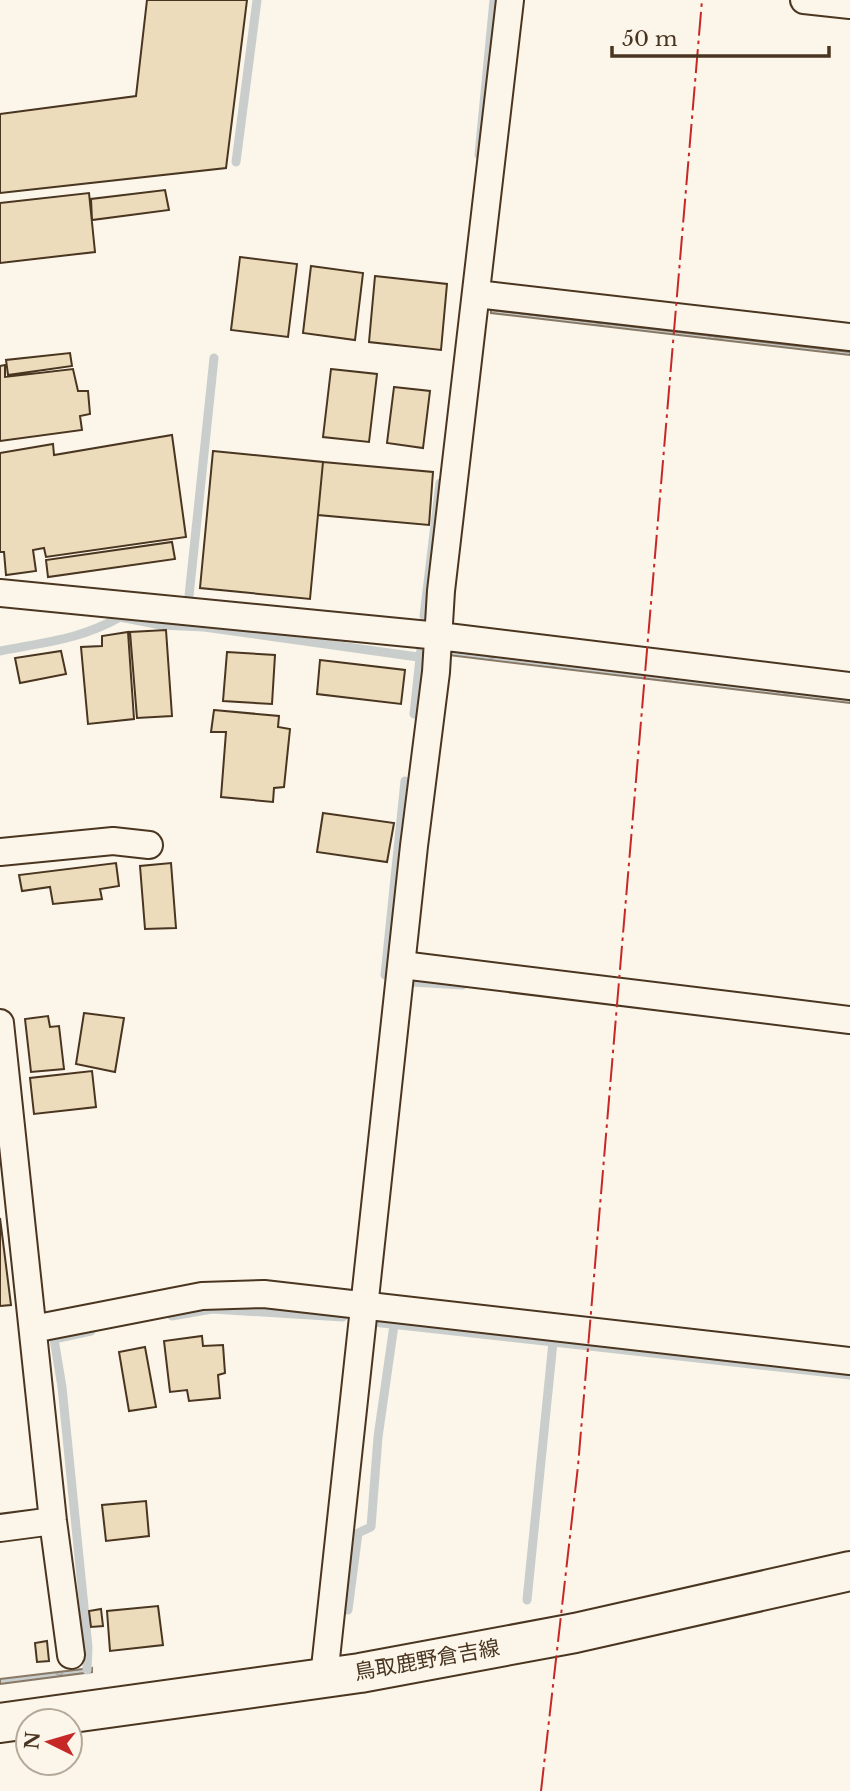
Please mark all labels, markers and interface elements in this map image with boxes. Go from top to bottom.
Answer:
scale bar [612,14,829,58]
text: 50 m [622,26,678,52]
street label: 鳥取鹿野倉吉線 [352,1634,502,1686]
north arrow [14,1707,84,1777]
text: N [20,1731,45,1750]

